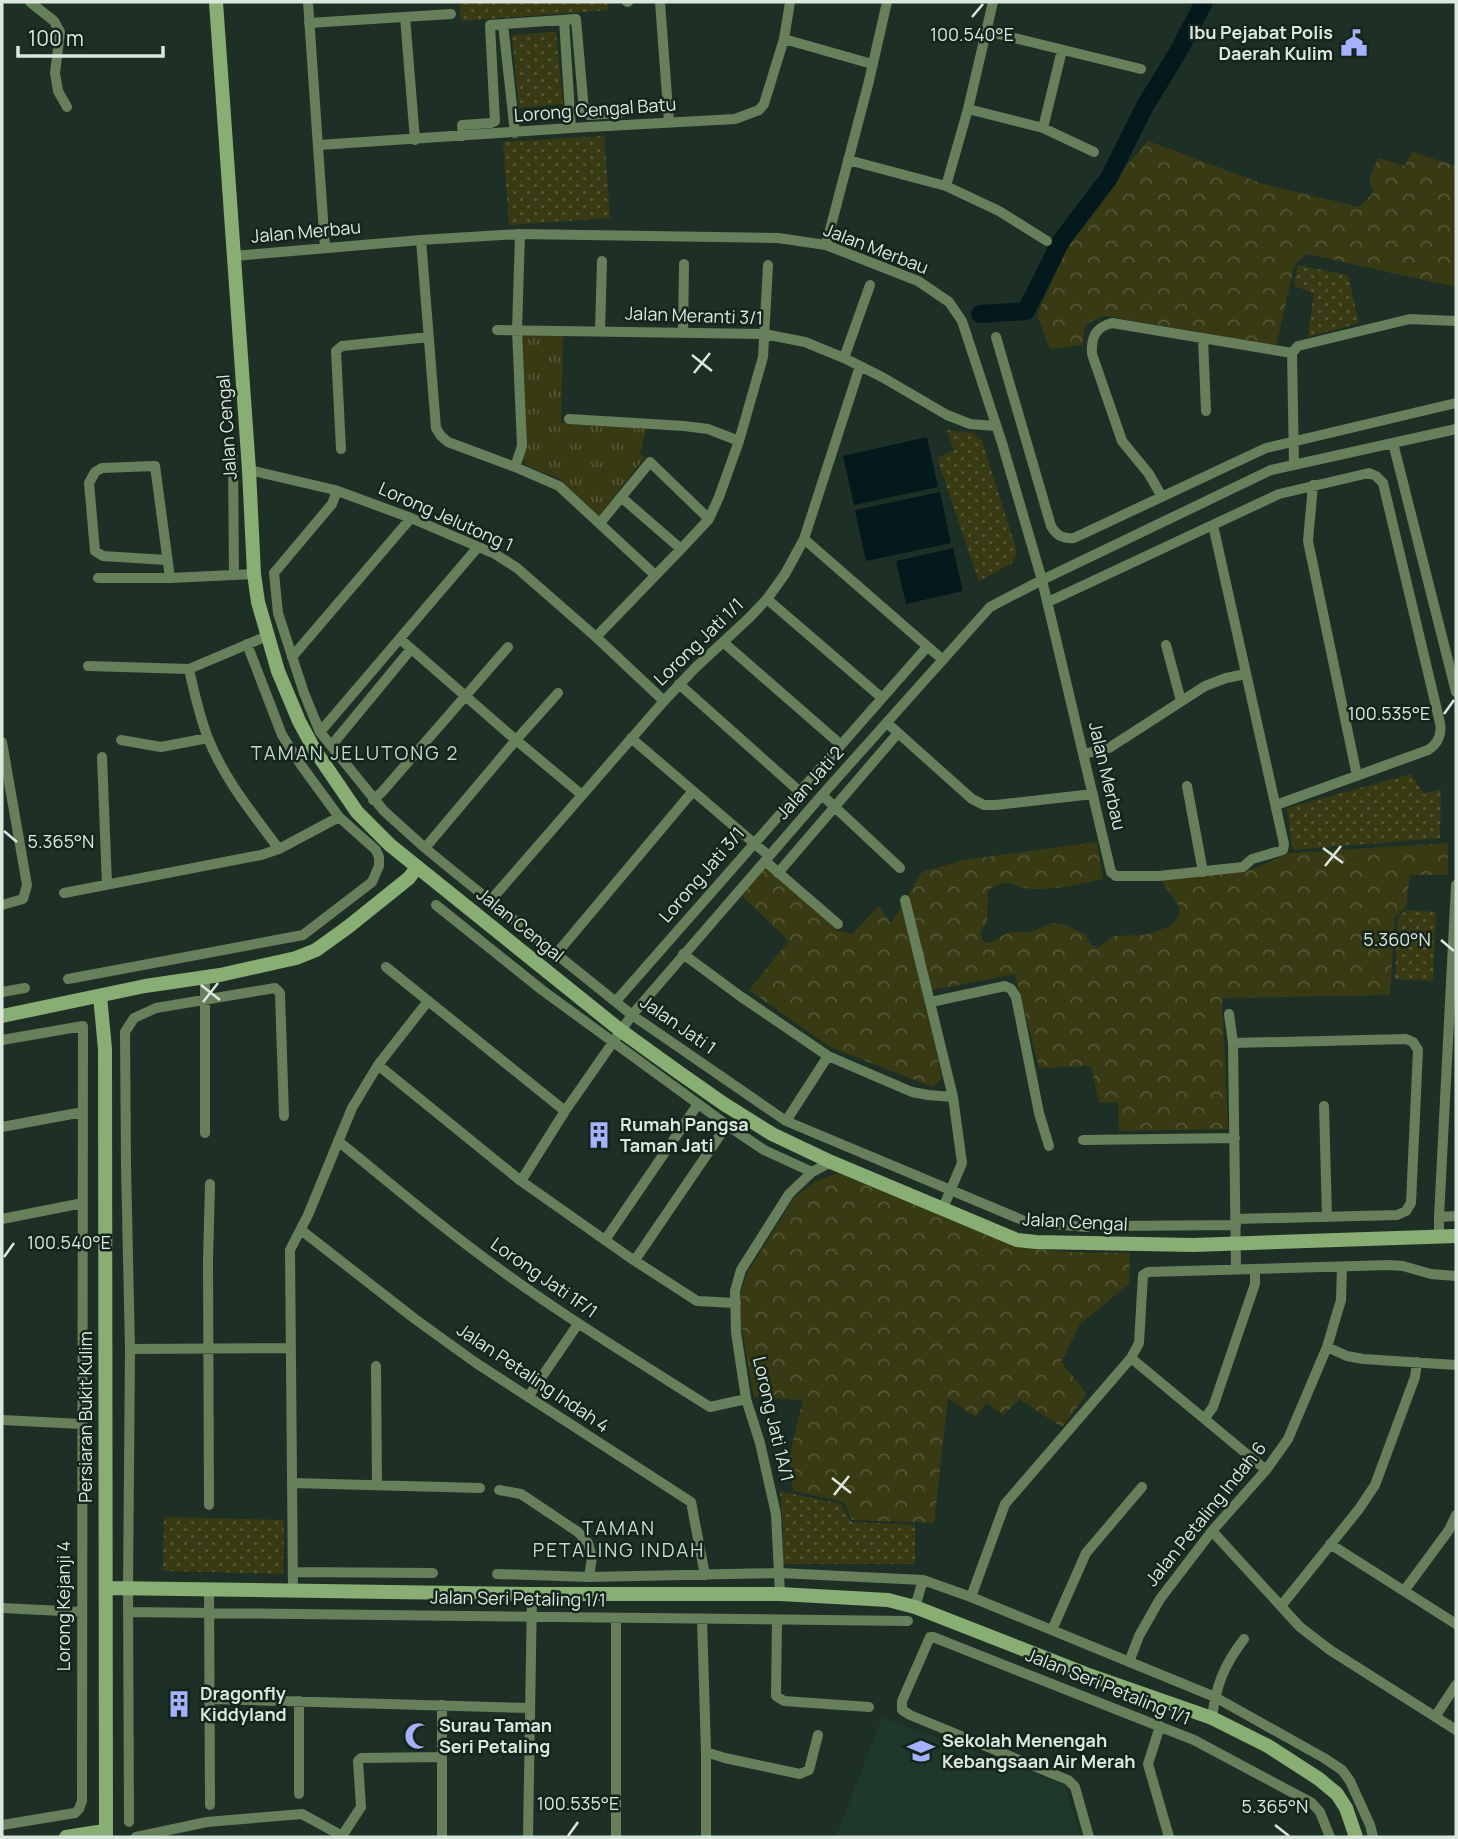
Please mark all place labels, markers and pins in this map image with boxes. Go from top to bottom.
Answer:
place label: Ibu Pejabat Polis Daerah Kulim [1189,20,1333,65]
public building icon: Ibu Pejabat Polis Daerah Kulim [1339,28,1369,58]
place label: Rumah Pangsa Taman Jati [620,1112,749,1157]
building icon: Rumah Pangsa Taman Jati [584,1120,614,1150]
place label: Dragonfly Kiddyland [200,1681,287,1726]
building icon: Dragonfly Kiddyland [164,1689,194,1719]
place label: Surau Taman Seri Petaling [439,1713,552,1758]
mosque icon: Surau Taman Seri Petaling [403,1721,433,1751]
place label: Sekolah Menengah Kebangsaan Air Merah [942,1728,1136,1773]
school or university icon: Sekolah Menengah Kebangsaan Air Merah [906,1736,936,1766]

